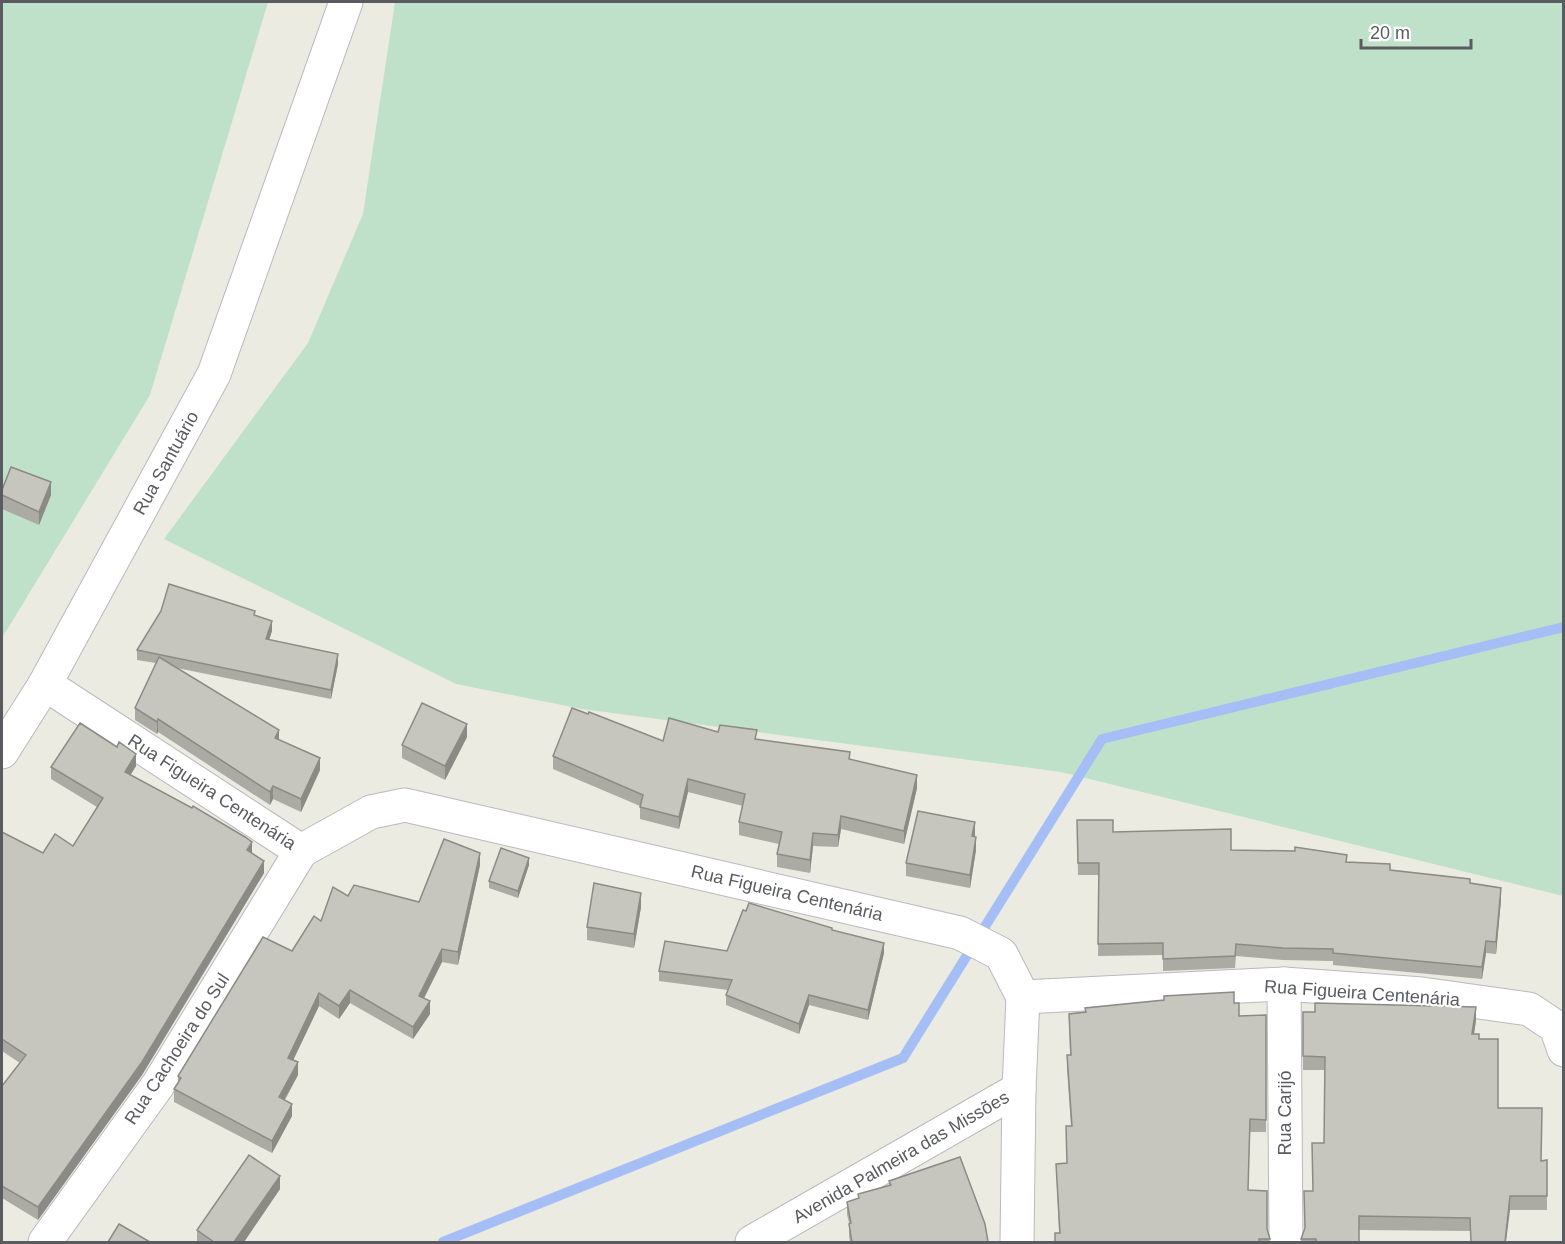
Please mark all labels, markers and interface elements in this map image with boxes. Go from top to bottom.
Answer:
scale bar [1361,12,1470,50]
text: 20 m [1370,23,1410,43]
street label: Rua Santuário [129,408,203,518]
street label: Rua Figueira Centenária [124,730,301,854]
street label: Rua Figueira Centenária [689,861,886,925]
street label: Rua Cachoeira do Sul [121,970,233,1128]
street label: Rua Figueira Centenária [1263,976,1461,1010]
street label: Rua Carijó [1275,1070,1295,1156]
street label: Avenida Palmeira das Missões [790,1087,1012,1227]

